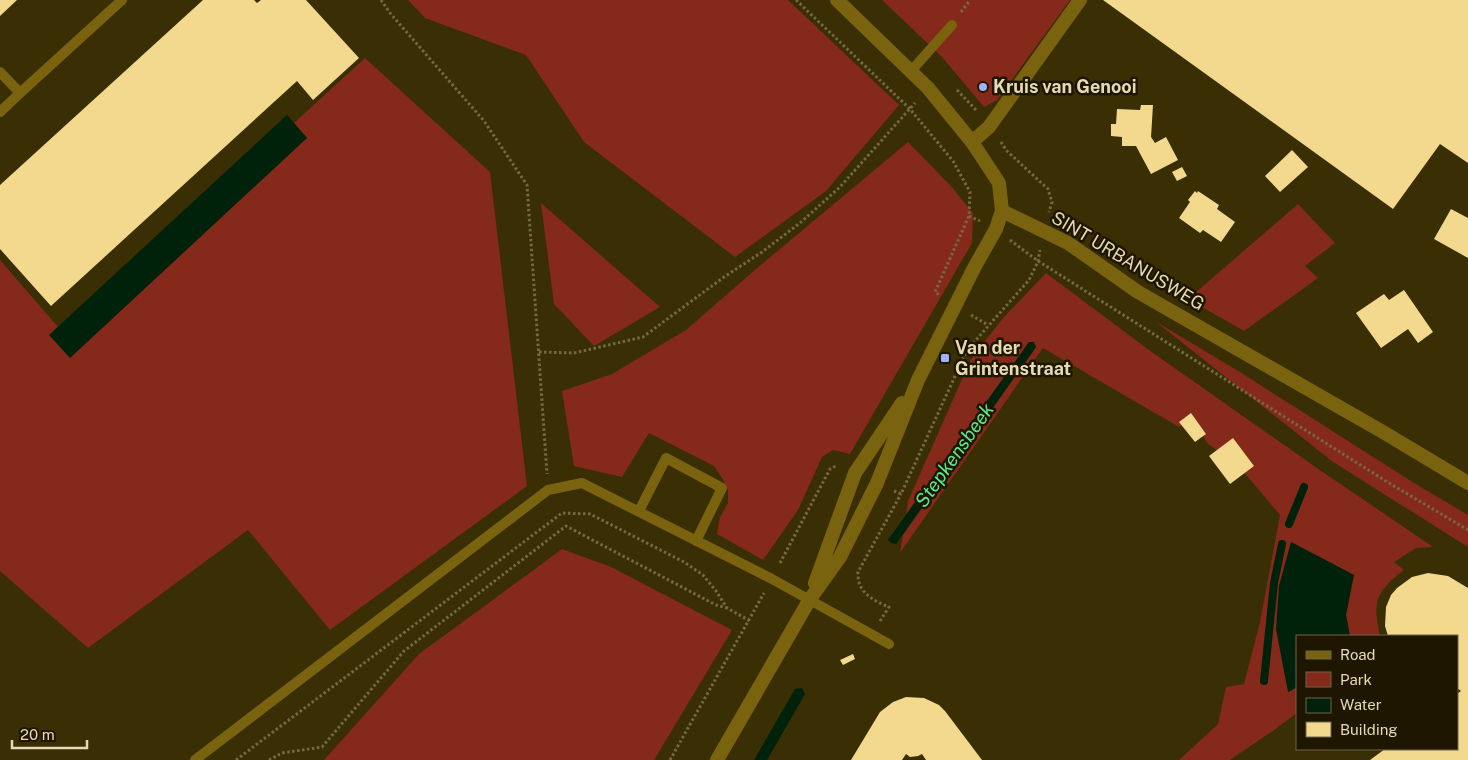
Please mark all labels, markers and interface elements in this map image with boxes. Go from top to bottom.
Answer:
place label: Kruis van Genooi [993,76,1136,97]
marker: Kruis van Genooi [977,81,989,93]
street label: SINT URBANUSWEG [1048,207,1208,315]
place label: Van der Grintenstraat [955,337,1071,379]
marker: Van der Grintenstraat [939,352,951,364]
water label: Stepkensbeek [910,398,998,511]
legend [1296,635,1458,750]
text: Road [1340,646,1376,663]
text: Park [1340,671,1372,688]
text: Water [1340,696,1382,713]
scale bar [12,718,88,750]
text: Building [1340,721,1398,738]
text: 20 m [20,726,55,743]

